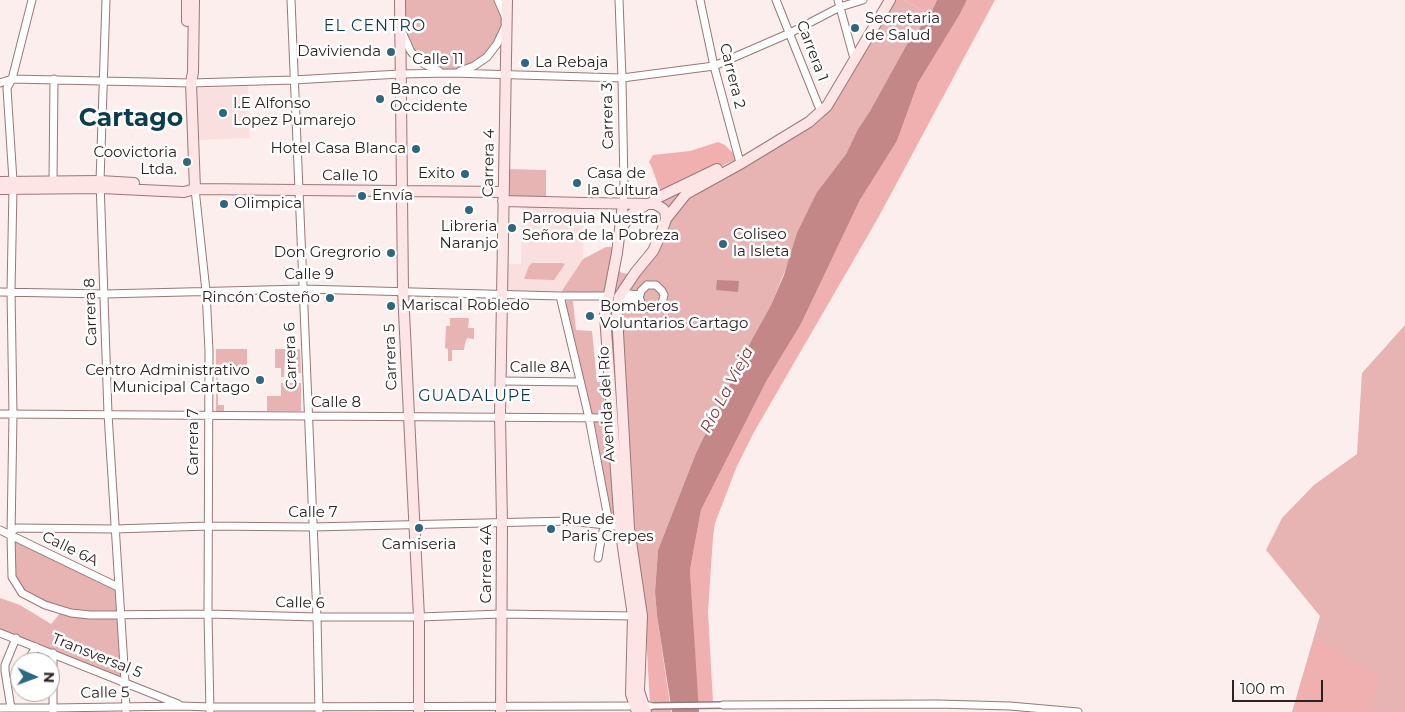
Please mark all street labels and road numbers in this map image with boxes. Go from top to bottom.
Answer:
street label: Carrera 1 [792,18,832,84]
street label: Carrera 2 [715,41,749,111]
street label: Calle 11 [412,51,464,69]
street label: Carrera 3 [598,82,618,150]
street label: Carrera 4 [479,129,499,197]
street label: Calle 10 [322,167,378,185]
street label: Calle 9 [284,266,334,284]
street label: Carrera 8 [81,278,101,346]
street label: Carrera 6 [281,322,301,390]
street label: Carrera 5 [381,323,401,391]
street label: Avenida del Río [595,346,619,462]
street label: Calle 8A [510,359,570,377]
street label: Calle 8 [311,394,361,412]
street label: Carrera 7 [185,408,203,476]
street label: Calle 7 [288,504,338,522]
street label: Carrera 4A [478,524,496,604]
street label: Calle 6A [39,528,101,570]
street label: Calle 6 [275,594,325,612]
street label: Transversal 5 [49,630,145,682]
street label: Calle 5 [80,684,130,702]

